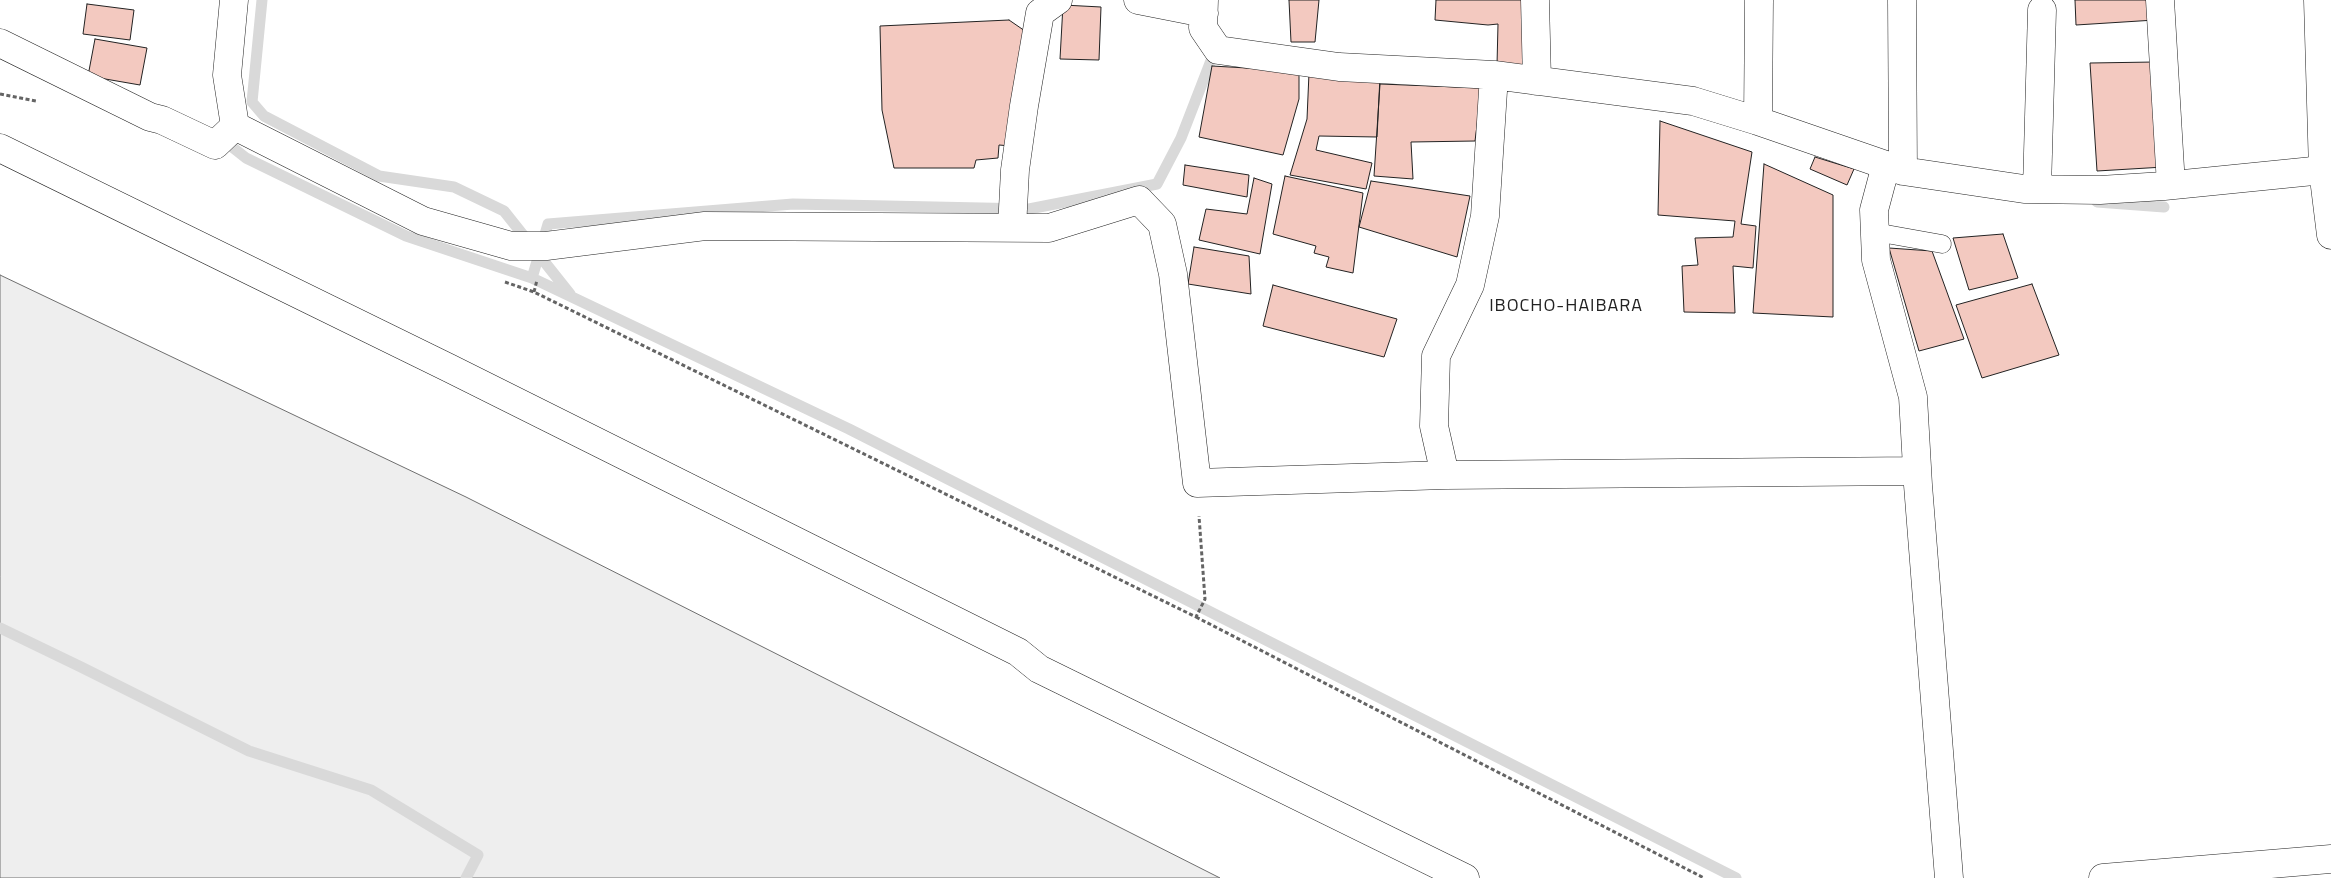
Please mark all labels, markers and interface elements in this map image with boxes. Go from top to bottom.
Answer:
district label: IBOCHO-HAIBARA [1487,296,1645,318]

